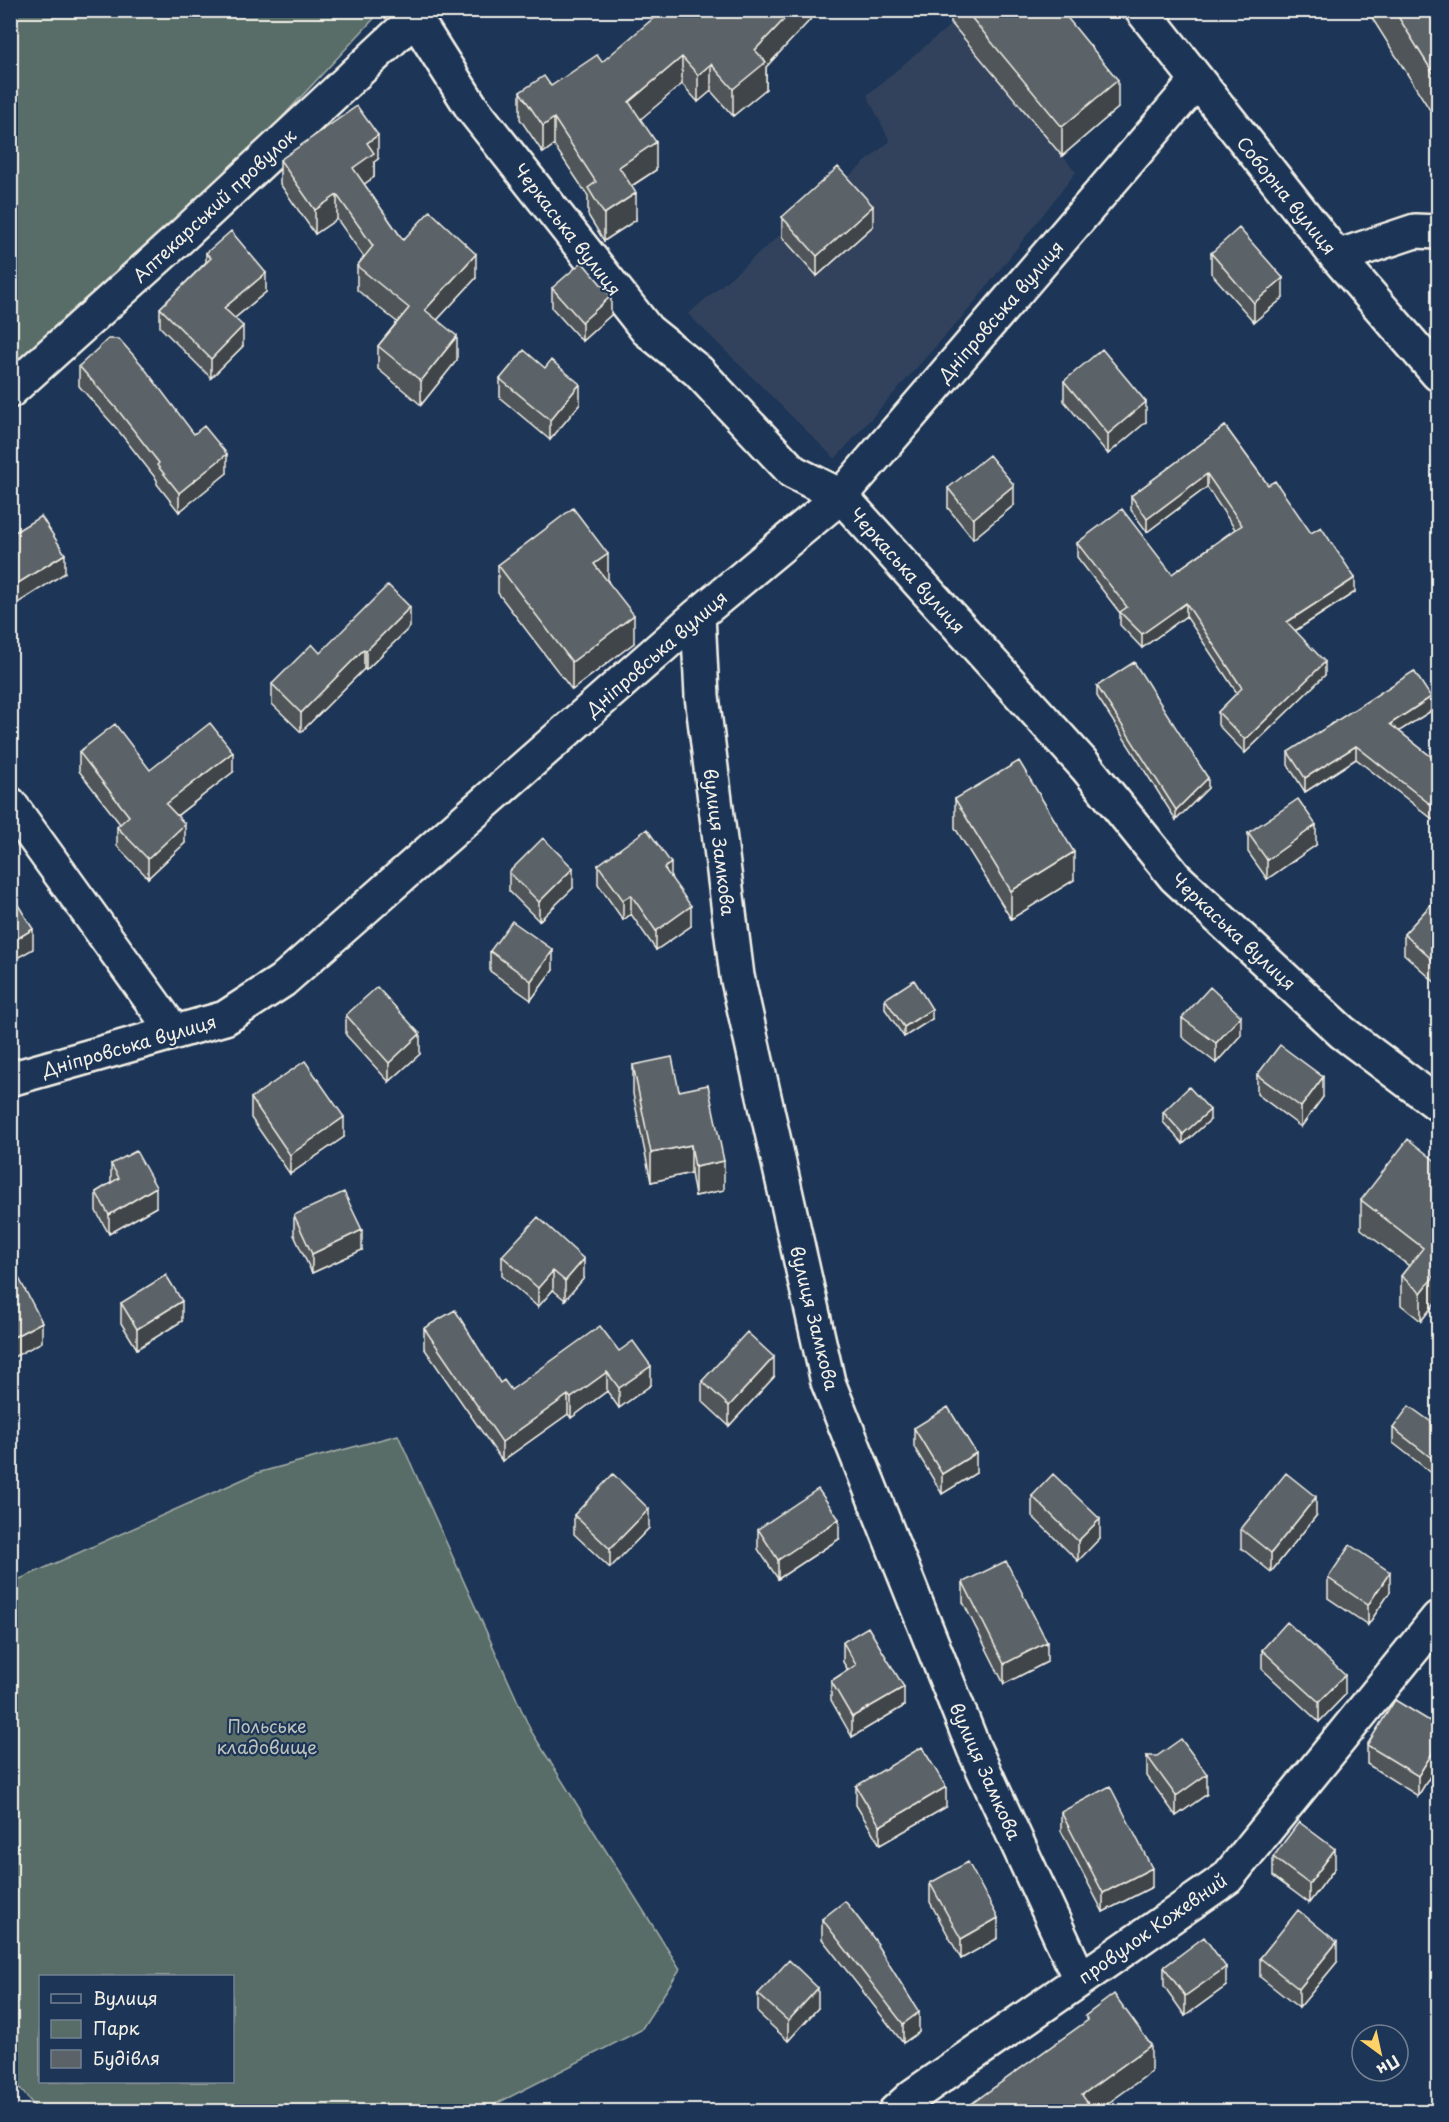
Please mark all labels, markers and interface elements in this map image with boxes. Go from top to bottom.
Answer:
street label: Аптекарський провулок [126,122,302,288]
street label: Соборна вулиця [1231,130,1343,260]
street label: Черкаська вулиця [508,157,628,301]
street label: Дніпровська вулиця [930,234,1069,389]
street label: Черкаська вулиця [844,501,972,639]
street label: Дніпровська вулиця [578,584,733,723]
street label: вулиця Замкова [698,767,743,918]
street label: Черкаська вулиця [1166,866,1302,996]
street label: Дніпровська вулиця [38,1007,219,1083]
street label: вулиця Замкова [784,1243,846,1394]
street label: вулиця Замкова [944,1698,1029,1845]
park label: Польське кладовище [217,1712,317,1760]
street label: провулок Кожевний [1072,1866,1232,1990]
legend [39,1975,234,2083]
text: Вулиця [93,1984,158,2011]
text: Парк [93,2014,140,2041]
north arrow [1350,2023,1410,2083]
text: Будівля [93,2044,160,2071]
text: Пн [1372,2050,1405,2083]

